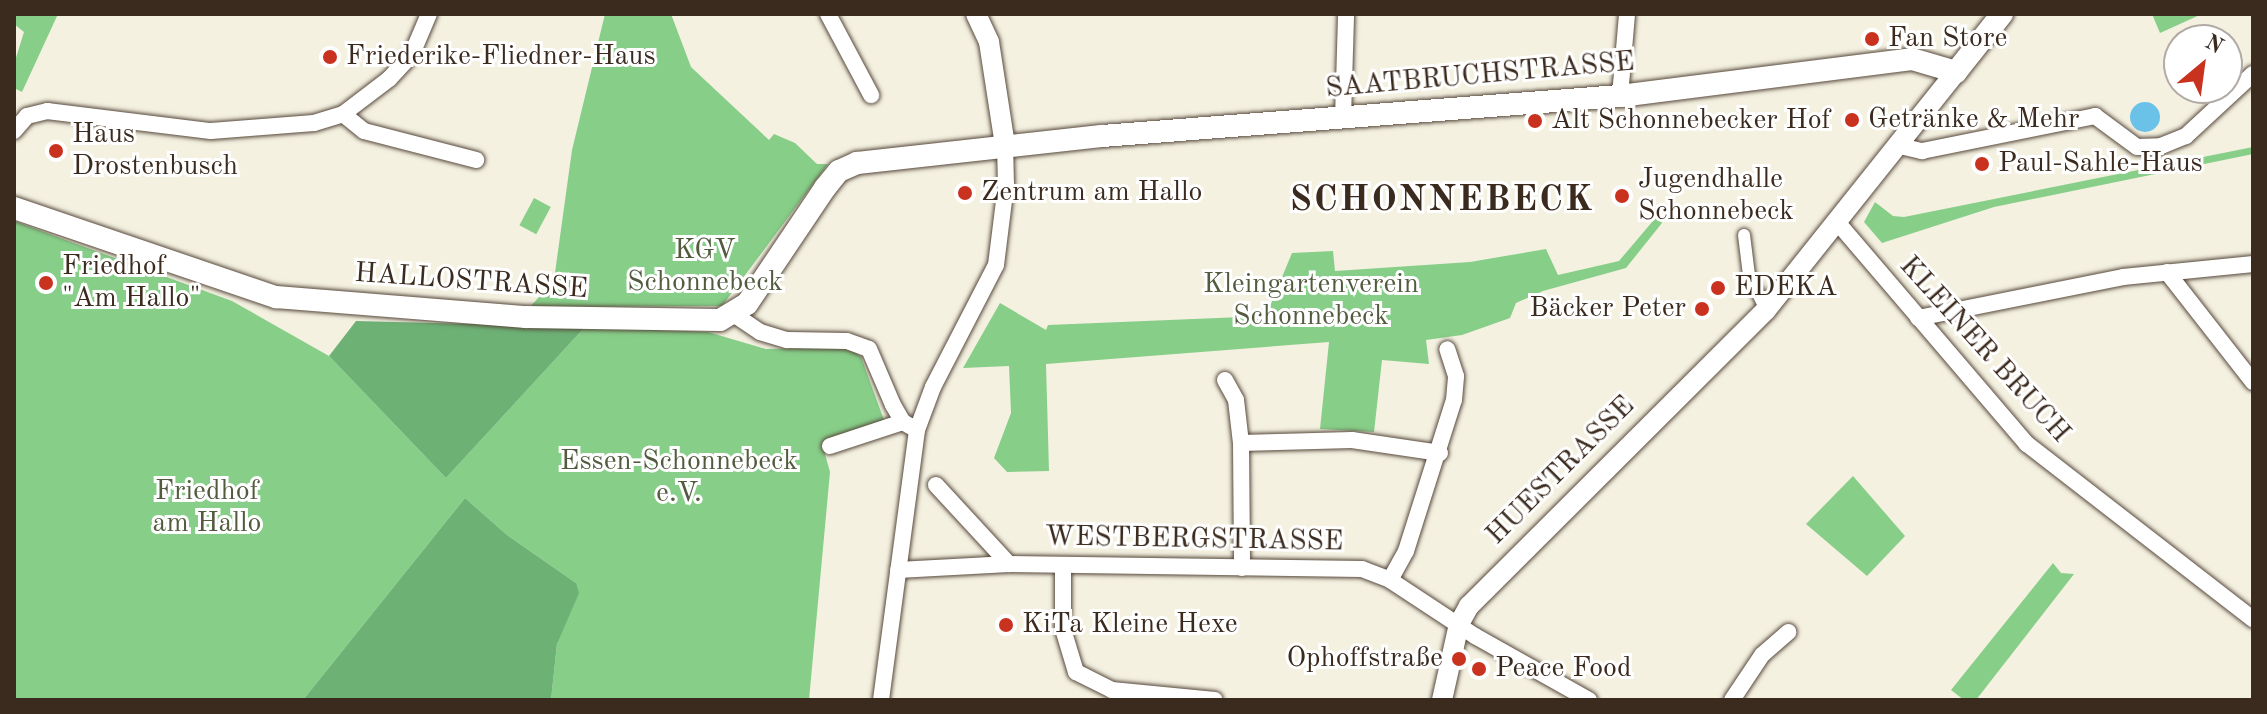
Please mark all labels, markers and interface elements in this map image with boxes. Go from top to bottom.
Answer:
place label: Fan Store [1888,22,2007,56]
north arrow [2163,24,2243,104]
marker: Fan Store [1863,30,1881,48]
text: N [2201,31,2226,58]
place label: Friederike-Fliedner-Haus [346,40,656,74]
street label: SAATBRUCHSTRASSE [1324,46,1636,106]
marker: Friederike-Fliedner-Haus [321,48,339,66]
place label: Getränke & Mehr [1868,103,2079,137]
place label: Alt Schonnebecker Hof [1551,104,1831,138]
marker: Getränke & Mehr [1843,111,1861,129]
marker: Alt Schonnebecker Hof [1526,112,1544,130]
place label: Haus Drostenbusch [72,118,238,184]
marker: Haus Drostenbusch [47,142,65,160]
place label: Paul-Sahle-Haus [1998,147,2203,181]
marker: Paul-Sahle-Haus [1973,155,1991,173]
place label: Jugendhalle Schonnebeck [1638,163,1794,229]
place label: Zentrum am Hallo [981,176,1202,210]
district label: SCHONNEBECK [1289,180,1595,224]
marker: Zentrum am Hallo [956,184,974,202]
marker: Jugendhalle Schonnebeck [1613,187,1631,205]
park label: KGV Schonnebeck [627,234,783,300]
place label: Friedhof "Am Hallo" [62,250,200,316]
street label: KLEINER BRUCH [1891,250,2077,450]
street label: HALLOSTRASSE [353,257,589,307]
park label: Kleingartenverein Schonnebeck [1203,268,1419,334]
place label: EDEKA [1734,271,1837,305]
marker: Friedhof "Am Hallo" [37,274,55,292]
marker: EDEKA [1709,279,1727,297]
place label: Bäcker Peter [1529,292,1686,326]
marker: Bäcker Peter [1693,300,1711,318]
street label: HUESTRASSE [1480,390,1642,552]
park label: Essen-Schonnebeck e.V. [560,445,798,511]
park label: Friedhof am Hallo [153,475,261,541]
street label: WESTBERGSTRASSE [1045,521,1343,559]
place label: KiTa Kleine Hexe [1022,608,1238,642]
marker: KiTa Kleine Hexe [997,616,1015,634]
place label: Ophoffstraße [1286,642,1443,676]
marker: Ophoffstraße [1450,650,1468,668]
place label: Peace Food [1495,652,1632,686]
marker: Peace Food [1470,660,1488,678]

